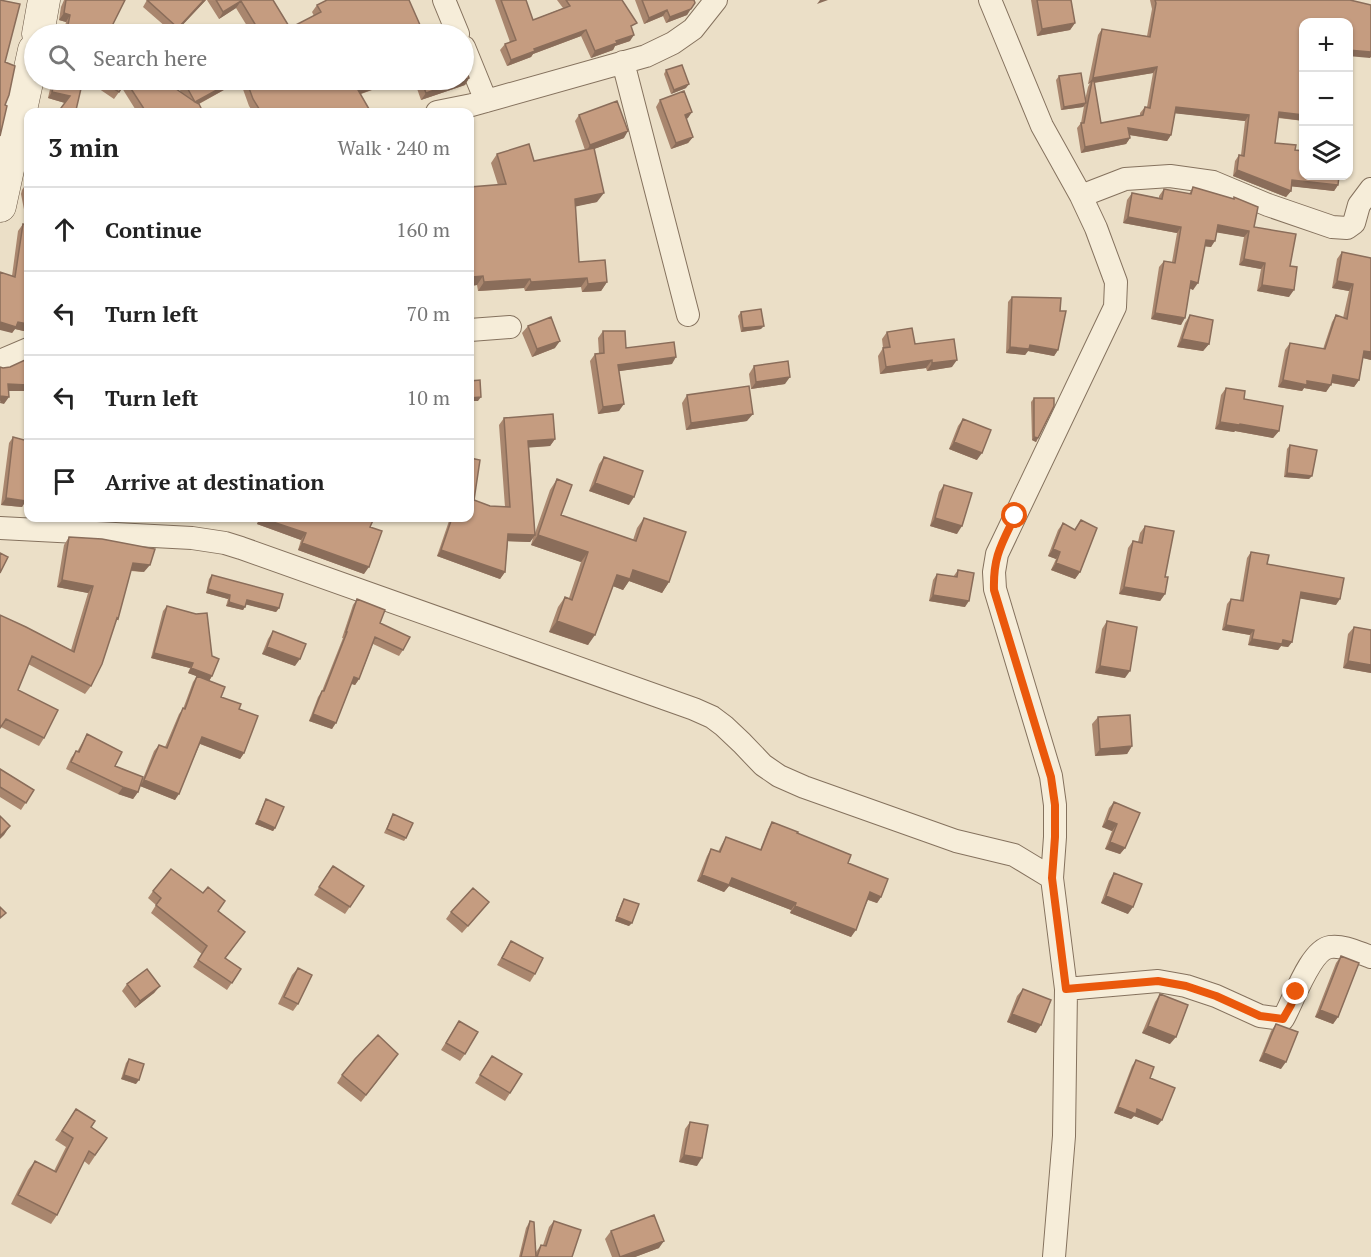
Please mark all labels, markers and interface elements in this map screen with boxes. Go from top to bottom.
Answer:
map controls [1299,18,1353,180]
button: + [1299,18,1353,72]
search box [24,24,474,90]
icon: search [45,41,78,74]
text: Search here [93,43,207,72]
button: − [1299,72,1353,126]
button: layers [1299,126,1353,180]
text: 3 min [48,130,119,164]
text: Walk · 240 m [338,134,450,161]
icon: ahead [48,213,81,246]
text: Continue [105,215,202,244]
text: 160 m [396,216,450,243]
icon: left [48,297,81,330]
text: Turn left [105,299,198,328]
text: 70 m [407,300,450,327]
icon: left [48,381,81,414]
text: Turn left [105,383,198,412]
text: 10 m [407,384,450,411]
icon: arrive [48,465,81,498]
text: Arrive at destination [105,467,324,496]
route start [1001,502,1027,528]
route end [1282,978,1308,1004]

